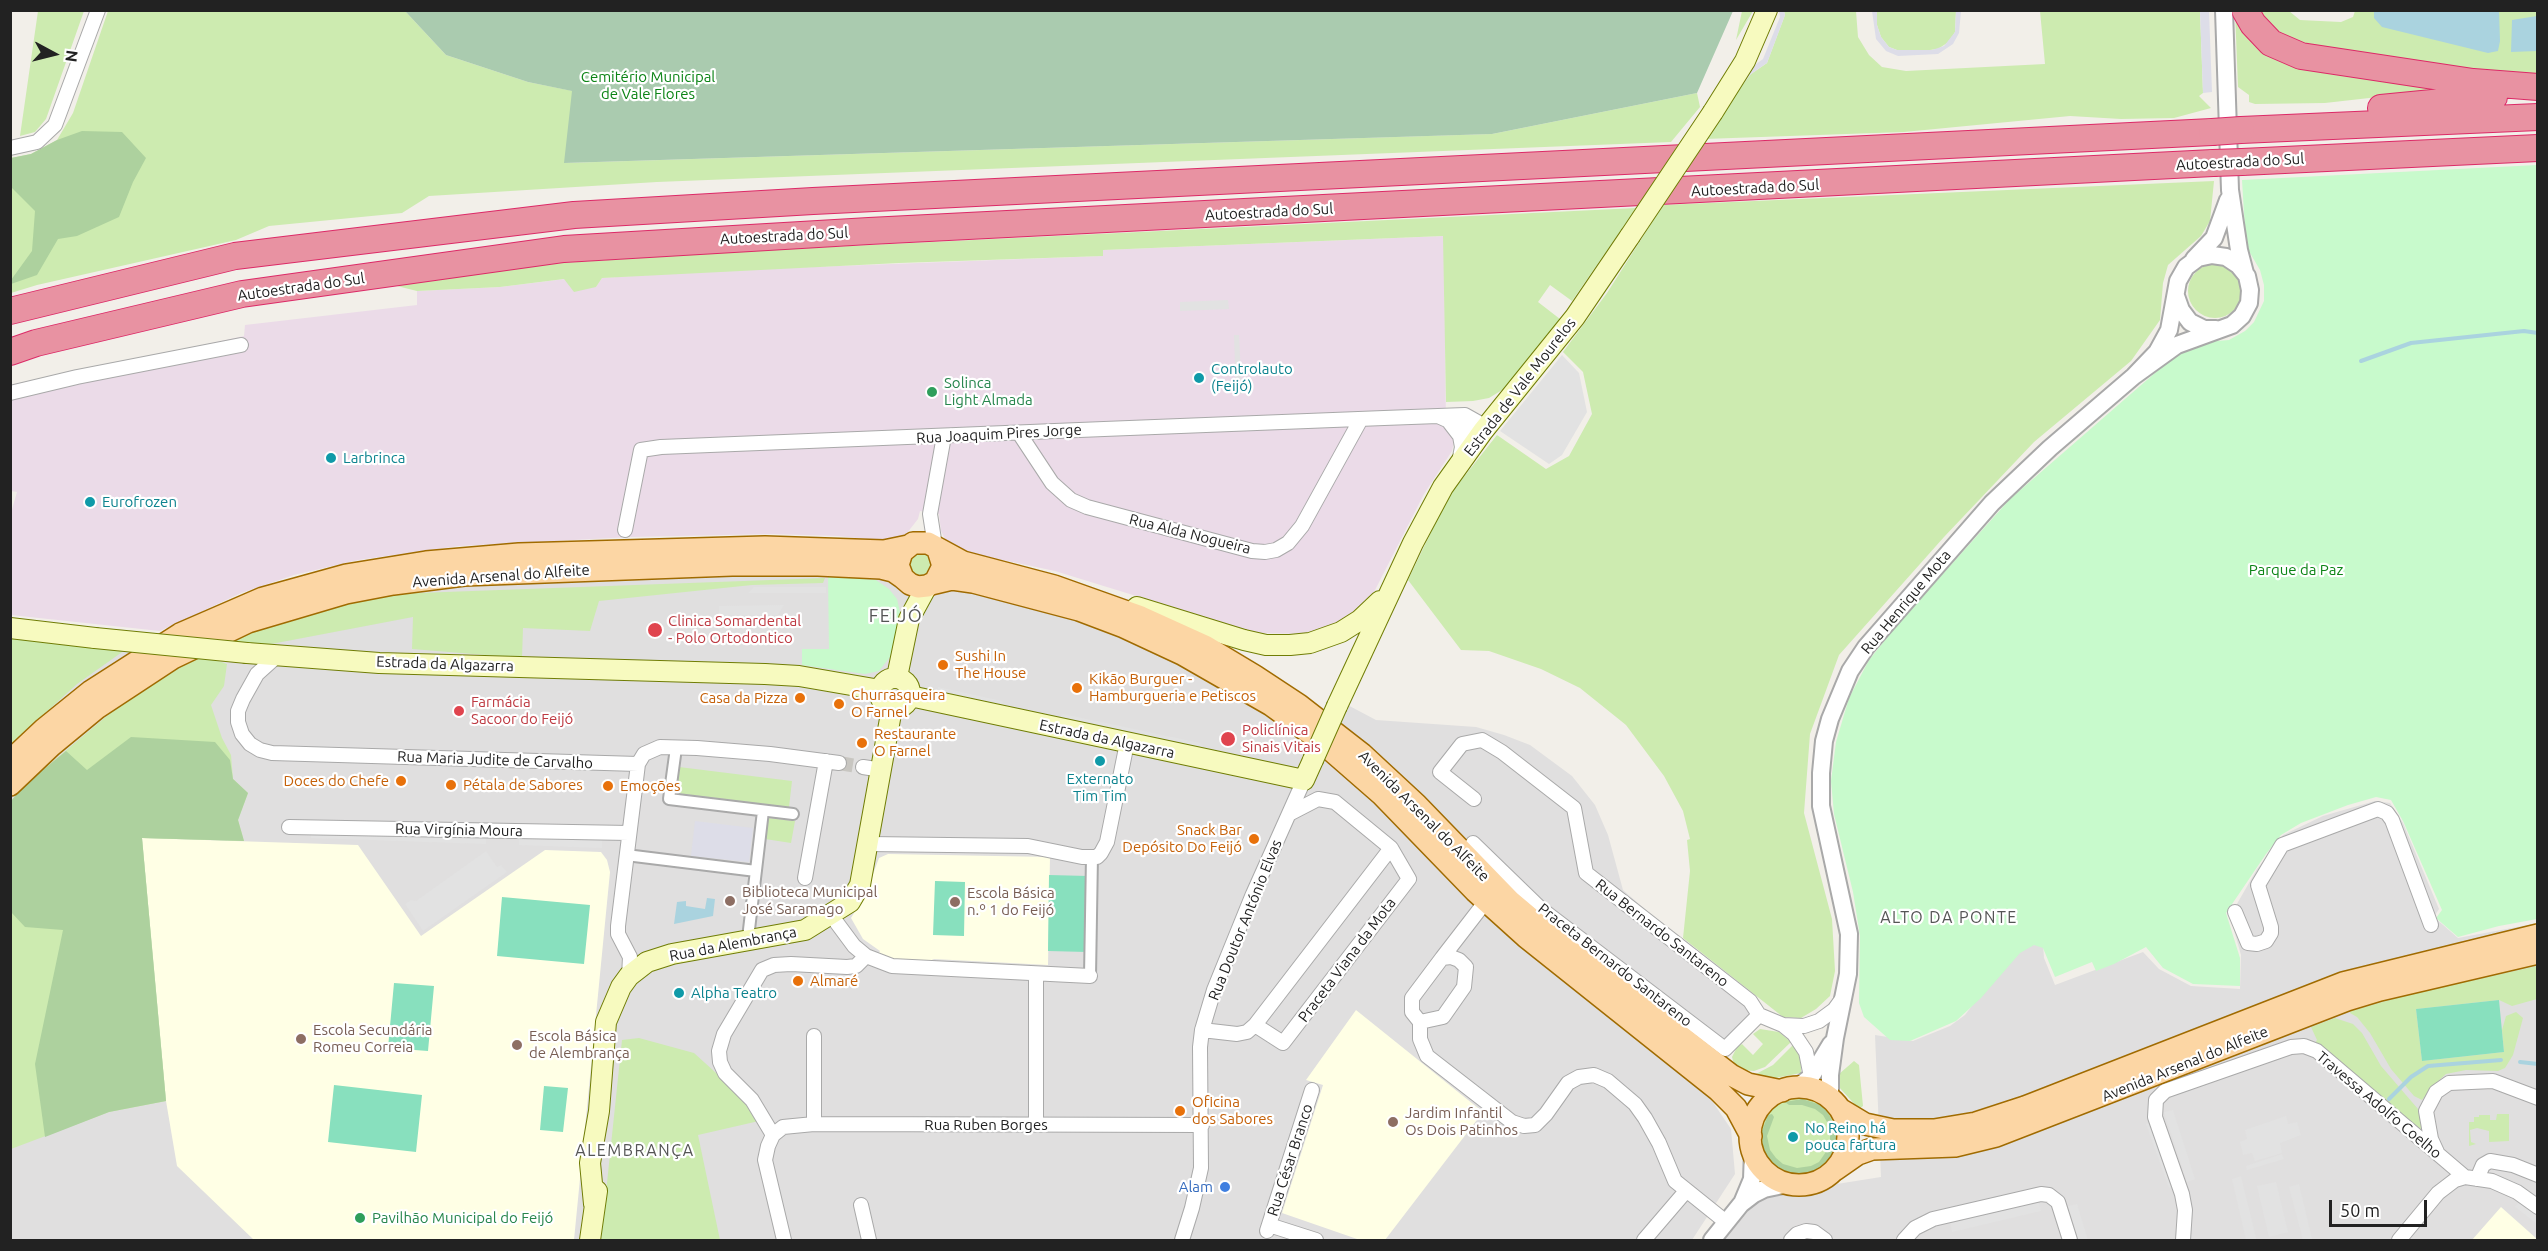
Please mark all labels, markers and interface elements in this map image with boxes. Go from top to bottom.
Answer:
north arrow [24,24,84,84]
text: N [62,49,82,63]
park label: Cemitério Municipal de Vale Flores [581,68,715,103]
street label: Autoestrada do Sul [2175,150,2305,174]
street label: Autoestrada do Sul [1690,176,1820,200]
street label: Autoestrada do Sul [1204,200,1334,224]
street label: Autoestrada do Sul [719,224,849,248]
street label: Autoestrada do Sul [236,269,366,305]
street label: Estrada de Vale Mourelos [1460,314,1580,460]
place label: Controlauto (Feijó) [1211,360,1293,395]
marker: Controlauto (Feijó) [1192,371,1206,385]
place label: Solinca Light Almada [944,374,1033,409]
marker: Solinca Light Almada [925,385,939,399]
street label: Rua Joaquim Pires Jorge [916,421,1082,447]
place label: Larbrinca [343,449,405,467]
marker: Larbrinca [324,451,338,465]
place label: Eurofrozen [102,493,177,511]
marker: Eurofrozen [83,495,97,509]
street label: Rua Alda Nogueira [1127,510,1253,558]
street label: Rua Henrique Mota [1857,546,1955,658]
street label: Avenida Arsenal do Alfeite [412,561,590,591]
park label: Parque da Paz [2249,561,2343,579]
district label: FEIJÓ [869,605,923,627]
place label: Clinica Somardental - Polo Ortodontico [668,612,801,647]
marker: Clinica Somardental - Polo Ortodontico [646,621,664,639]
place label: Sushi In The House [955,647,1026,682]
street label: Estrada da Algazarra [376,653,514,675]
marker: Sushi In The House [936,658,950,672]
place label: Kikão Burguer - Hamburgueria e Petiscos [1089,670,1256,705]
marker: Kikão Burguer - Hamburgueria e Petiscos [1070,681,1084,695]
place label: Churrasqueira O Farnel [851,686,946,721]
place label: Casa da Pizza [699,689,788,707]
marker: Casa da Pizza [793,691,807,705]
place label: Farmácia Sacoor do Feijó [471,693,573,728]
marker: Churrasqueira O Farnel [832,697,846,711]
marker: Farmácia Sacoor do Feijó [452,704,466,718]
street label: Estrada da Algazarra [1038,716,1176,762]
place label: Policlínica Sinais Vitais [1242,721,1321,756]
place label: Restaurante O Farnel [874,725,956,760]
marker: Policlínica Sinais Vitais [1219,730,1237,748]
marker: Restaurante O Farnel [855,736,869,750]
street label: Avenida Arsenal do Alfeite [1355,747,1493,885]
street label: Rua Maria Judite de Carvalho [397,748,593,772]
marker: Externato Tim Tim [1093,754,1107,768]
place label: Externato Tim Tim [1067,770,1133,805]
place label: Doces do Chefe [283,772,389,790]
marker: Doces do Chefe [394,774,408,788]
place label: Pétala de Sabores [463,776,583,794]
place label: Emoções [620,777,681,795]
marker: Pétala de Sabores [444,778,458,792]
marker: Emoções [601,779,615,793]
street label: Rua Virgínia Moura [395,820,523,840]
place label: Snack Bar Depósito Do Feijó [1122,821,1242,856]
marker: Snack Bar Depósito Do Feijó [1247,832,1261,846]
street label: Rua Doutor António Elvas [1204,837,1286,1003]
street label: Rua Bernardo Santareno [1592,875,1732,991]
place label: Biblioteca Municipal José Saramago [742,883,877,918]
place label: Escola Básica n.º 1 do Feijó [967,884,1055,919]
marker: Biblioteca Municipal José Saramago [723,894,737,908]
street label: Praceta Viana da Mota [1294,894,1400,1026]
marker: Escola Básica n.º 1 do Feijó [948,895,962,909]
street label: Praceta Bernardo Santareno [1535,899,1695,1031]
district label: ALTO DA PONTE [1880,908,2018,928]
street label: Rua da Alembrança [668,923,798,965]
place label: Almaré [810,972,858,990]
marker: Almaré [791,974,805,988]
place label: Alpha Teatro [691,984,777,1002]
marker: Alpha Teatro [672,986,686,1000]
place label: Escola Secundária Romeu Correia [313,1021,433,1056]
street label: Avenida Arsenal do Alfeite [2099,1022,2271,1106]
place label: Escola Básica de Alembrança [529,1027,630,1062]
marker: Escola Secundária Romeu Correia [294,1032,308,1046]
marker: Escola Básica de Alembrança [510,1038,524,1052]
street label: Travessa Adolfo Coelho [2313,1047,2445,1163]
place label: Oficina dos Sabores [1192,1093,1273,1128]
street label: Rua César Branco [1263,1102,1317,1218]
marker: Oficina dos Sabores [1173,1104,1187,1118]
place label: Jardim Infantil Os Dois Patinhos [1405,1104,1518,1139]
marker: Jardim Infantil Os Dois Patinhos [1386,1115,1400,1129]
street label: Rua Ruben Borges [924,1116,1048,1134]
place label: No Reino há pouca fartura [1805,1119,1896,1154]
marker: No Reino há pouca fartura [1786,1130,1800,1144]
district label: ALEMBRANÇA [575,1141,695,1161]
place label: Alam [1179,1178,1213,1196]
marker: Alam [1218,1180,1232,1194]
scale bar [2332,1188,2430,1226]
text: 50 m [2340,1200,2380,1220]
place label: Pavilhão Municipal do Feijó [372,1209,553,1227]
marker: Pavilhão Municipal do Feijó [353,1211,367,1225]

